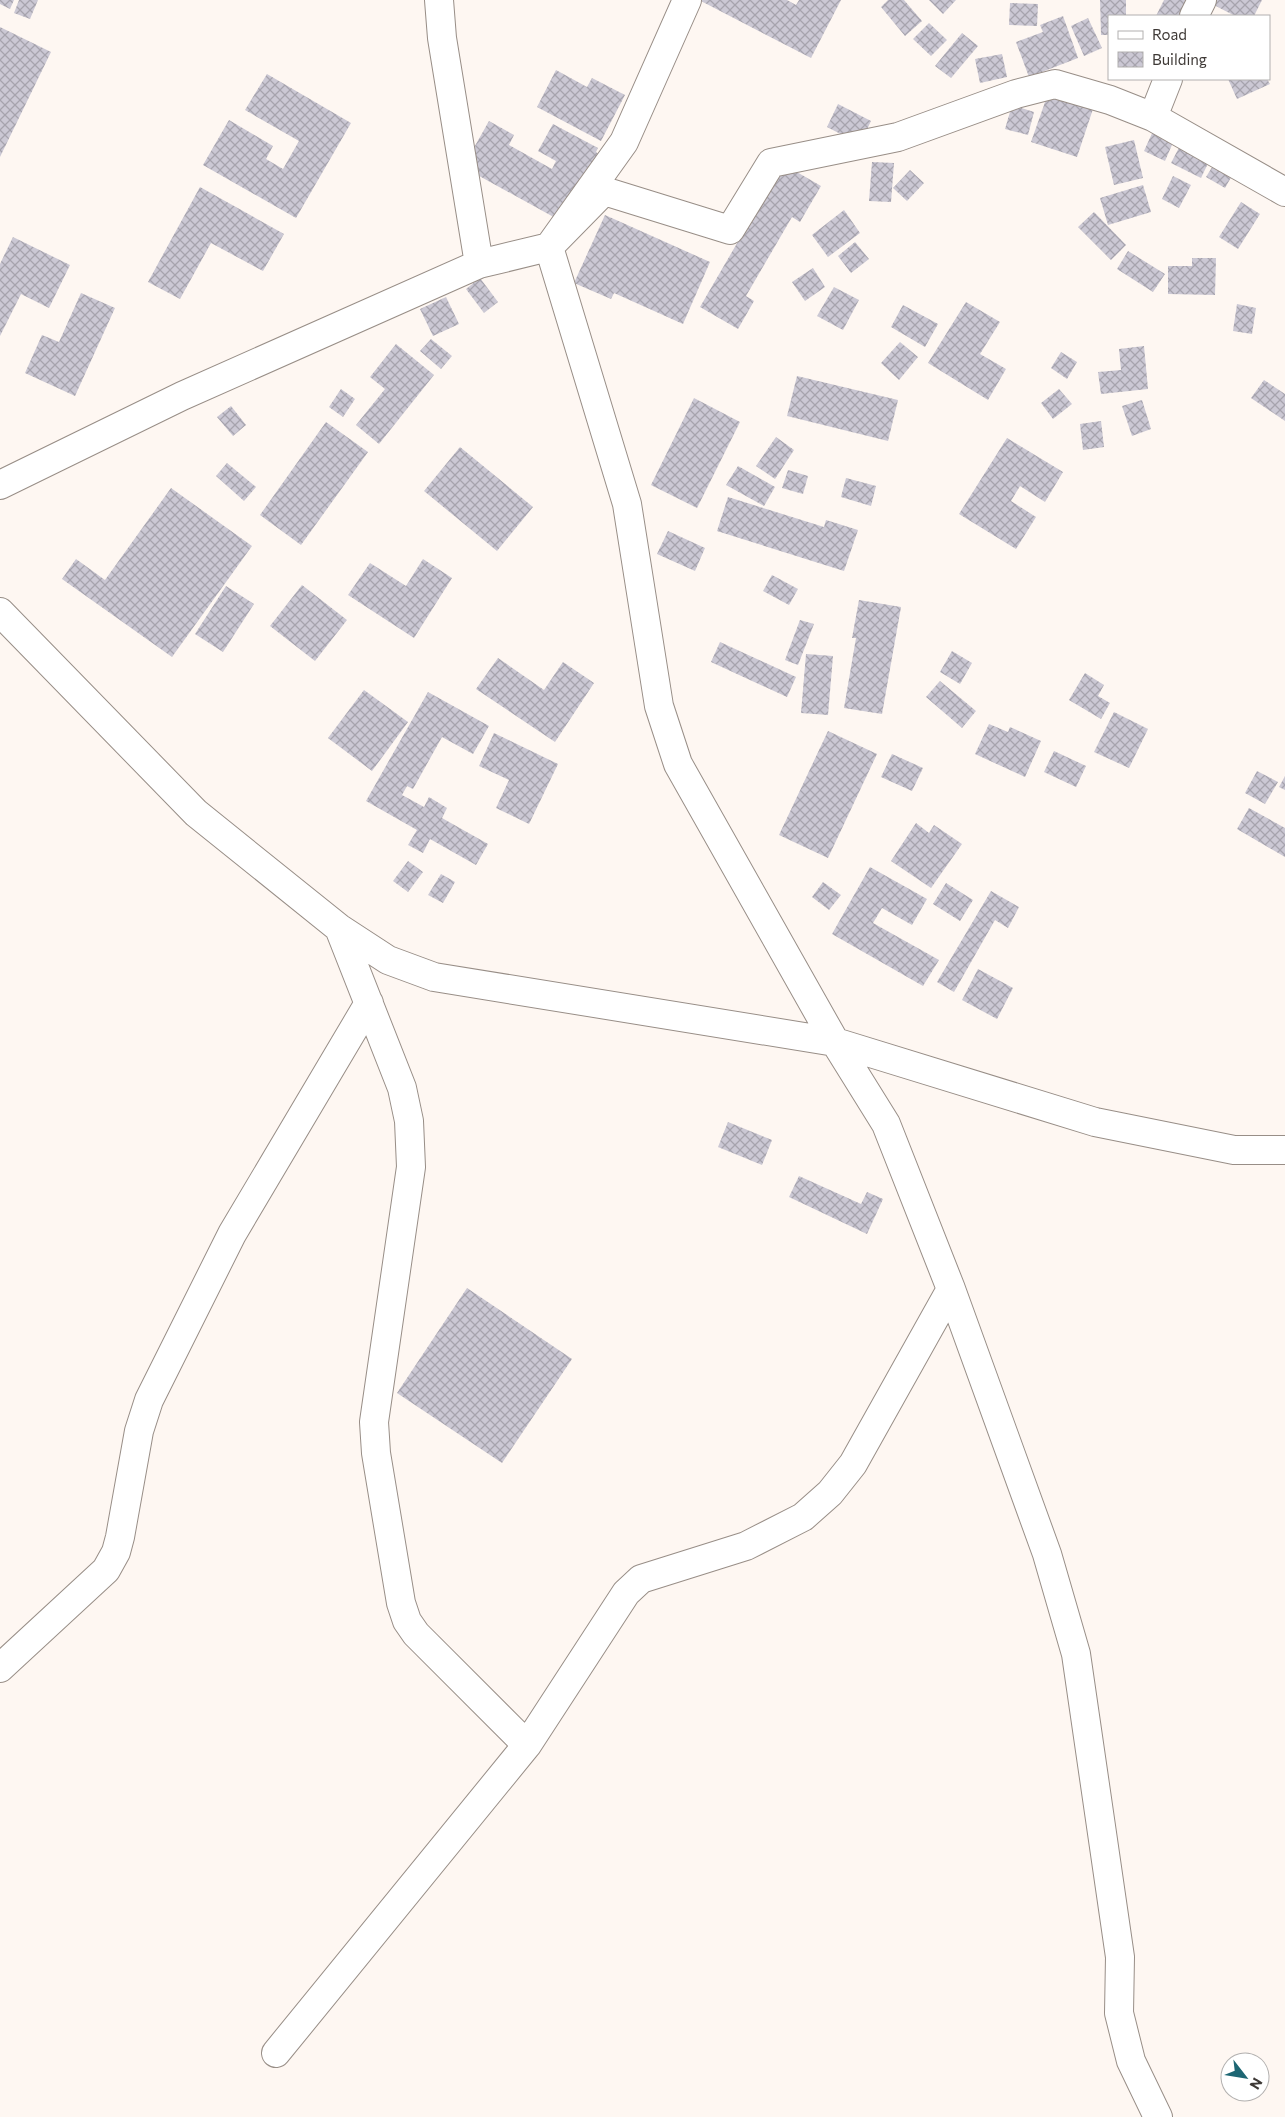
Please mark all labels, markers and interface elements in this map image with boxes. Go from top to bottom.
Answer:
legend [1108,15,1270,80]
text: Road [1152,25,1187,43]
text: Building [1152,50,1207,68]
north arrow [1220,2052,1270,2102]
text: N [1247,2075,1267,2093]

